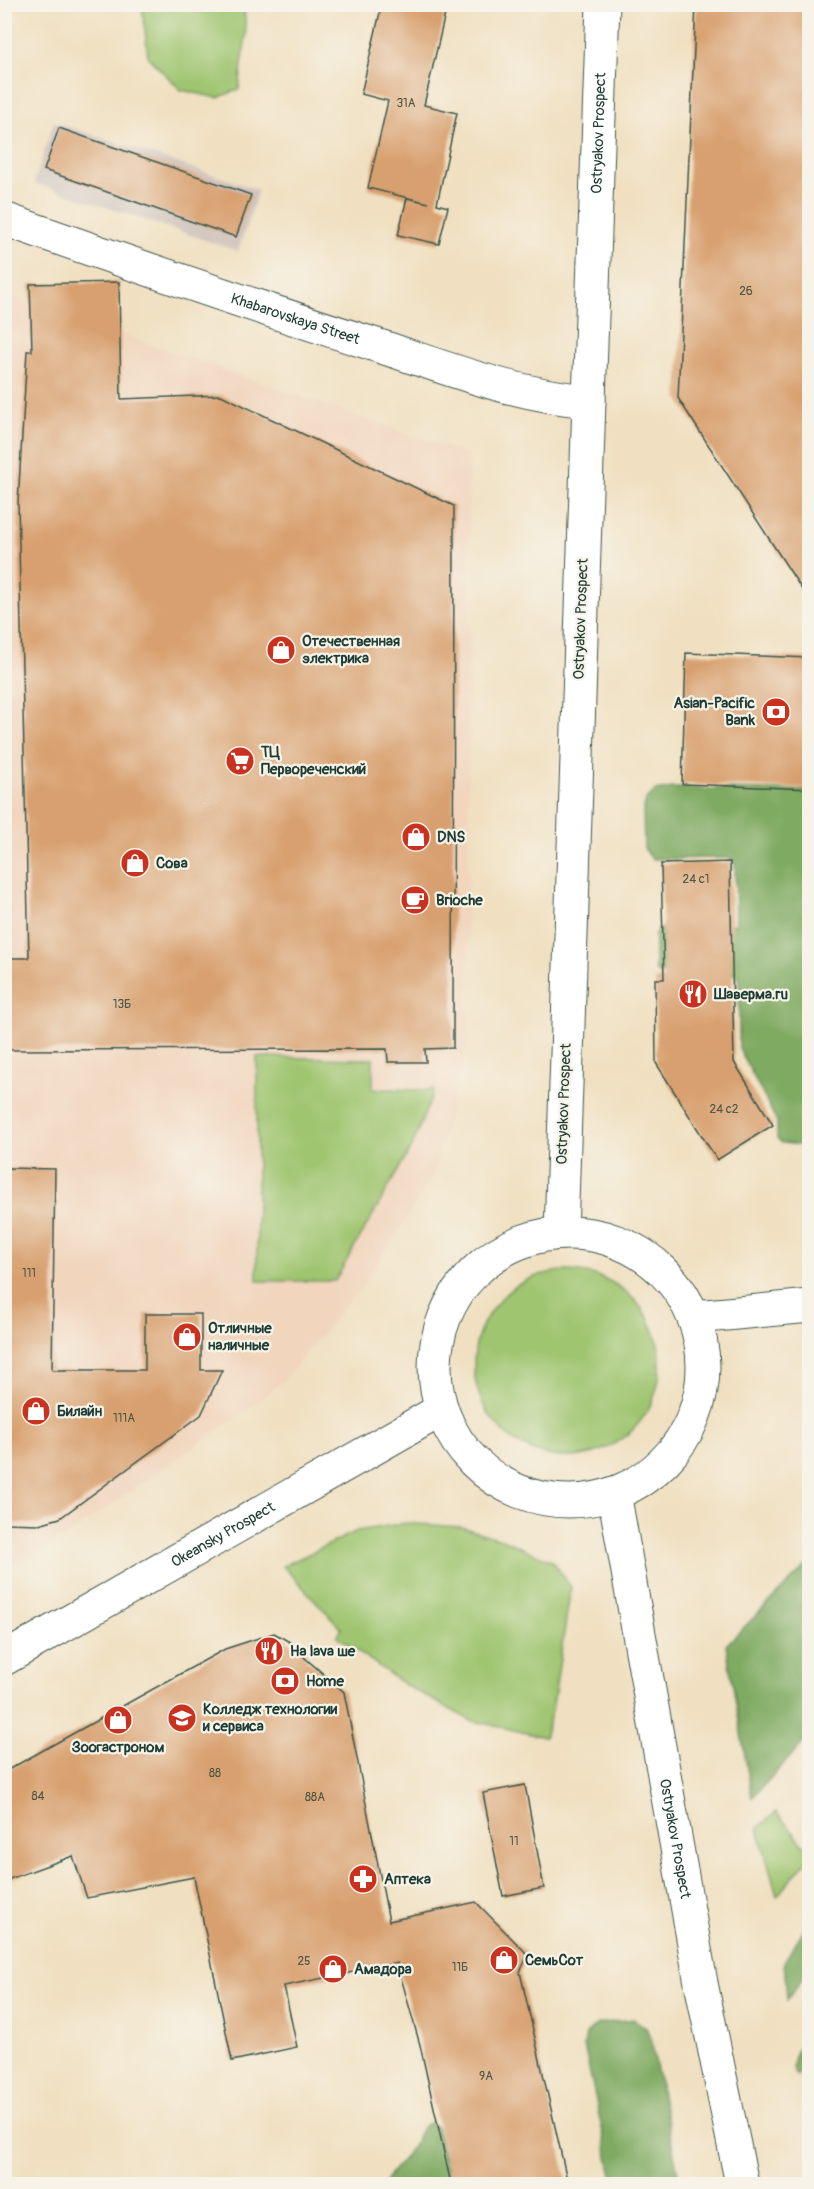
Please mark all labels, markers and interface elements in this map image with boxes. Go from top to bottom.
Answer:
street label: Ostryakov Prospect [587,71,610,194]
house number: 31А [396,96,416,111]
house number: 26 [739,284,753,299]
street label: Khabarovskaya Street [228,289,363,349]
street label: Ostryakov Prospect [569,557,593,680]
place label: Отечественная электрика [302,632,400,668]
shop icon: Отечественная электрика [265,634,297,666]
place label: Asian-Pacific Bank [673,694,756,730]
bank icon: Asian-Pacific Bank [760,696,792,728]
place label: ТЦ Первореченский [260,743,366,779]
supermarket icon: ТЦ Первореченский [224,745,256,777]
shop icon: DNS [400,821,432,853]
place label: DNS [437,828,466,847]
shop icon: Сова [119,847,151,879]
place label: Сова [156,854,188,873]
house number: 24 с1 [682,872,710,887]
cafe icon: Brioche [399,884,431,916]
place label: Brioche [436,891,483,910]
restaurant icon: Шаверма.ru [677,978,709,1010]
place label: Шаверма.ru [713,985,789,1004]
house number: 13Б [113,997,131,1012]
street label: Ostryakov Prospect [552,1042,576,1165]
house number: 24 с2 [709,1102,739,1117]
house number: 111 [22,1266,36,1281]
place label: Отличные наличные [208,1319,272,1355]
shop icon: Отличные наличные [171,1321,203,1353]
shop icon: Билайн [20,1395,52,1427]
place label: Билайн [57,1402,103,1421]
house number: 111А [113,1411,135,1426]
street label: Okeansky Prospect [168,1497,279,1571]
restaurant icon: На lava ше [253,1635,285,1667]
place label: На lava ше [290,1642,356,1661]
bank icon: Home [269,1665,301,1697]
place label: Home [306,1672,344,1691]
place label: Колледж технологии и сервиса [202,1700,337,1736]
school or university icon: Колледж технологии и сервиса [166,1702,198,1734]
shop icon: Зоогастроном [102,1704,134,1736]
place label: Зоогастроном [72,1738,164,1757]
house number: 88 [209,1766,221,1781]
street label: Ostryakov Prospect [655,1777,695,1901]
house number: 84 [31,1789,45,1804]
house number: 88А [305,1790,325,1805]
house number: 11 [509,1834,519,1849]
pharmacy icon: Аптека [347,1863,379,1895]
place label: Аптека [384,1870,431,1889]
shop icon: СемьСот [488,1944,520,1976]
place label: СемьСот [525,1951,584,1970]
shop icon: Амадора [317,1953,349,1985]
house number: 25 [297,1954,311,1969]
place label: Амадора [354,1960,412,1979]
house number: 11Б [452,1960,468,1975]
house number: 9А [479,2069,493,2084]

